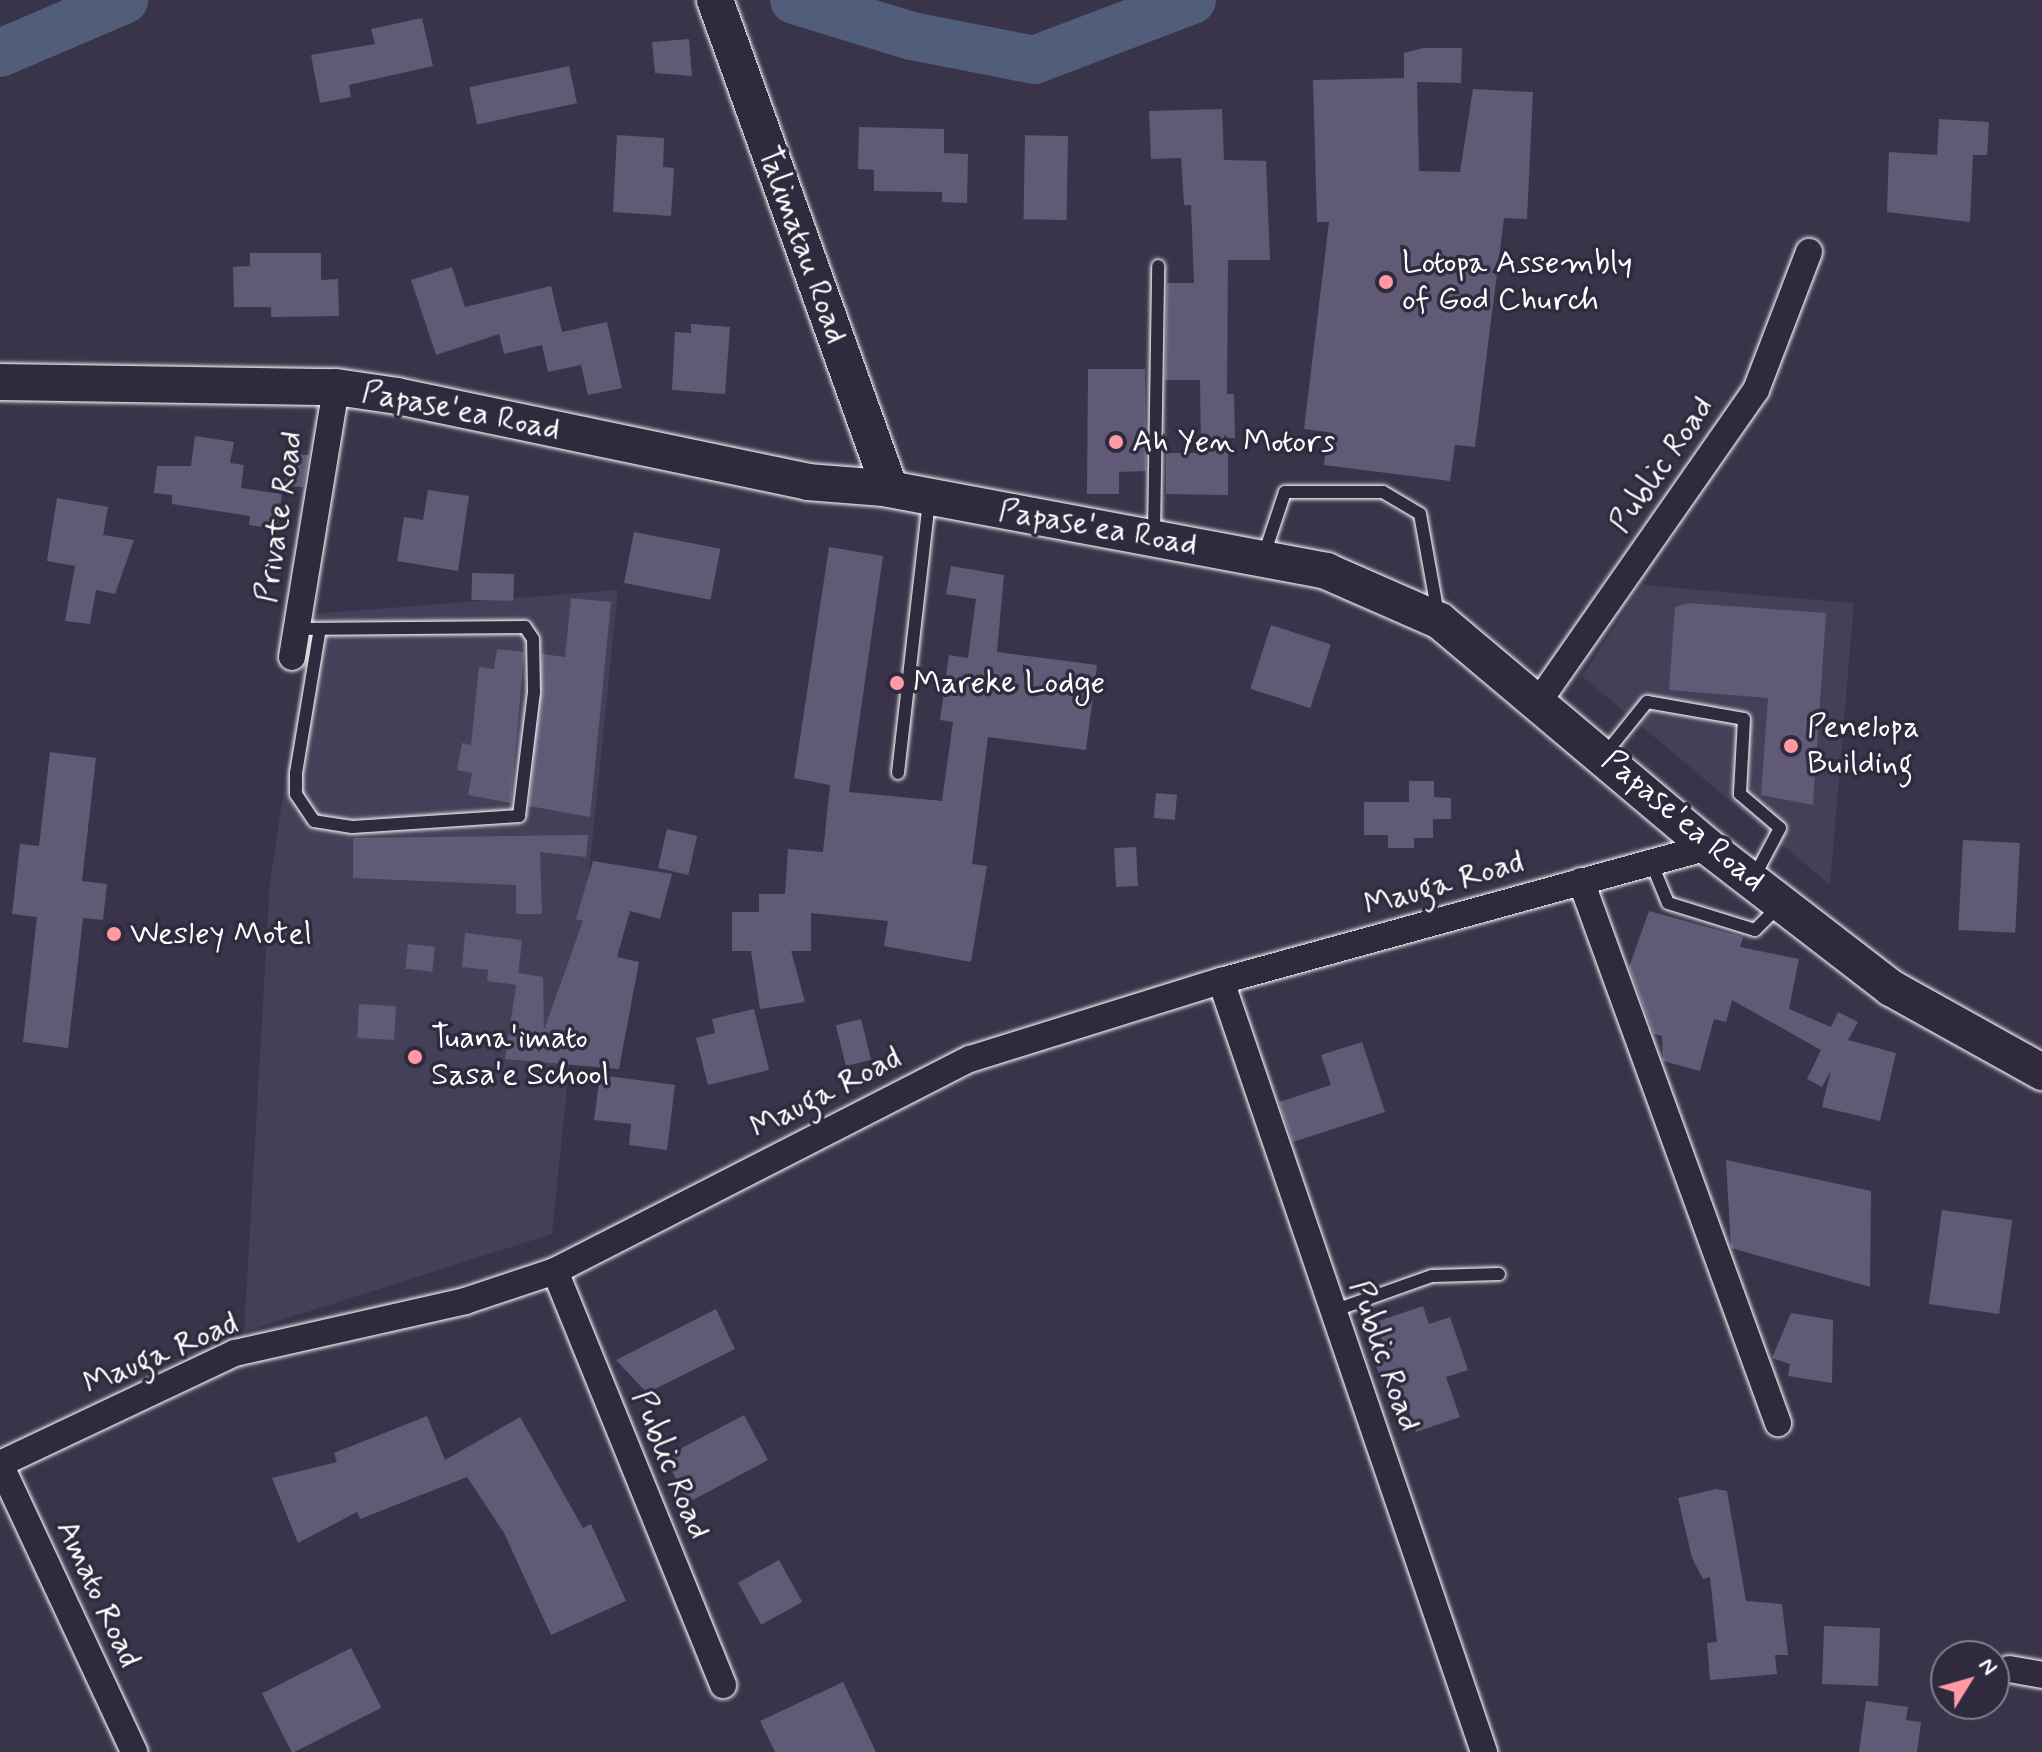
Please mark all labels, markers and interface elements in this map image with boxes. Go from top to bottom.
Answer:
street label: Talimatau Road [749,141,855,349]
place label: Lotopa Assembly of God Church [1402,245,1632,320]
marker: Lotopa Assembly of God Church [1377,273,1395,291]
street label: Papase'ea Road [358,373,564,449]
street label: Public Road [1601,389,1723,541]
place label: Ah Yen Motors [1132,423,1332,461]
street label: Private Road [247,428,313,606]
marker: Ah Yen Motors [1107,433,1125,451]
street label: Papase'ea Road [995,492,1201,564]
place label: Mareke Lodge [913,664,1105,702]
marker: Mareke Lodge [888,674,906,692]
place label: Penelopa Building [1807,709,1920,784]
marker: Penelopa Building [1782,737,1800,755]
street label: Papase'ea Road [1593,741,1773,901]
street label: Mauga Road [1361,843,1527,925]
place label: Wesley Motel [130,915,306,953]
marker: Wesley Motel [105,925,123,943]
place label: Tuana'imato Sasa'e School [431,1020,609,1095]
street label: Mauga Road [745,1039,907,1147]
marker: Tuana'imato Sasa'e School [406,1048,424,1066]
street label: Public Road [1340,1275,1428,1437]
street label: Mauga Road [79,1305,243,1403]
street label: Public Road [623,1385,717,1545]
street label: Amato Road [48,1515,148,1673]
north arrow [1930,1640,2010,1720]
text: N [1972,1652,2003,1681]

